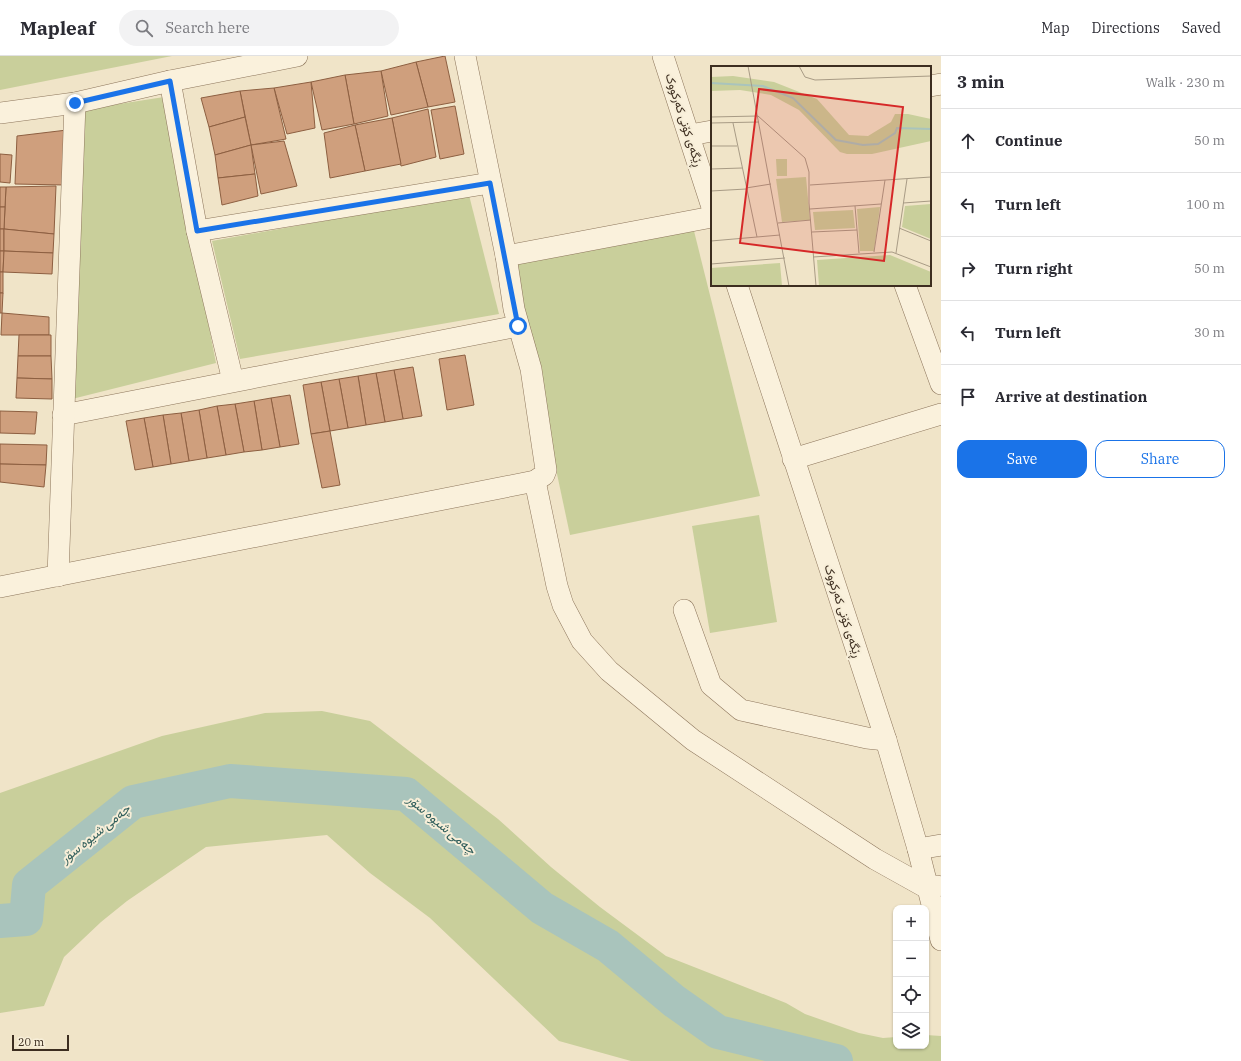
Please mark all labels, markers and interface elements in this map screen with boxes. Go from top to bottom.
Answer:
search box [119,10,399,46]
text: Mapleaf [20,16,95,40]
icon: search [133,17,155,39]
text: Search here [165,18,250,37]
text: Map [1041,19,1070,37]
text: Directions [1092,19,1160,37]
text: Saved [1182,19,1221,37]
inset map [711,66,931,286]
street label: ڕێگەی کۆنی کەرکووک [659,71,707,169]
text: 3 min [957,71,1005,93]
text: Walk · 230 m [1146,74,1225,91]
route end [66,94,84,112]
icon: ahead [957,130,979,152]
text: Continue [995,131,1062,150]
text: 50 m [1194,132,1225,149]
icon: left [957,194,979,216]
text: Turn left [995,195,1061,214]
text: 100 m [1186,196,1225,213]
icon: right [957,258,979,280]
text: Turn right [995,259,1073,278]
text: 50 m [1194,260,1225,277]
route start [509,317,527,335]
icon: left [957,322,979,344]
text: Turn left [995,323,1061,342]
text: 30 m [1194,324,1225,341]
icon: arrive [957,386,979,408]
text: Arrive at destination [995,387,1147,406]
button: Save [957,440,1087,478]
button: Share [1095,440,1225,478]
street label: ڕێگەی کۆنی کەرکووک [818,562,866,660]
water label: چەمی شیوە سۆر [402,790,481,860]
water label: چەمی شیوە سۆر [56,799,135,868]
map controls [893,905,929,1049]
button: + [893,905,929,941]
button: − [893,941,929,977]
button: locate [893,977,929,1013]
button: layers [893,1013,929,1049]
scale bar [12,1033,69,1052]
text: 20 m [18,1035,44,1049]

